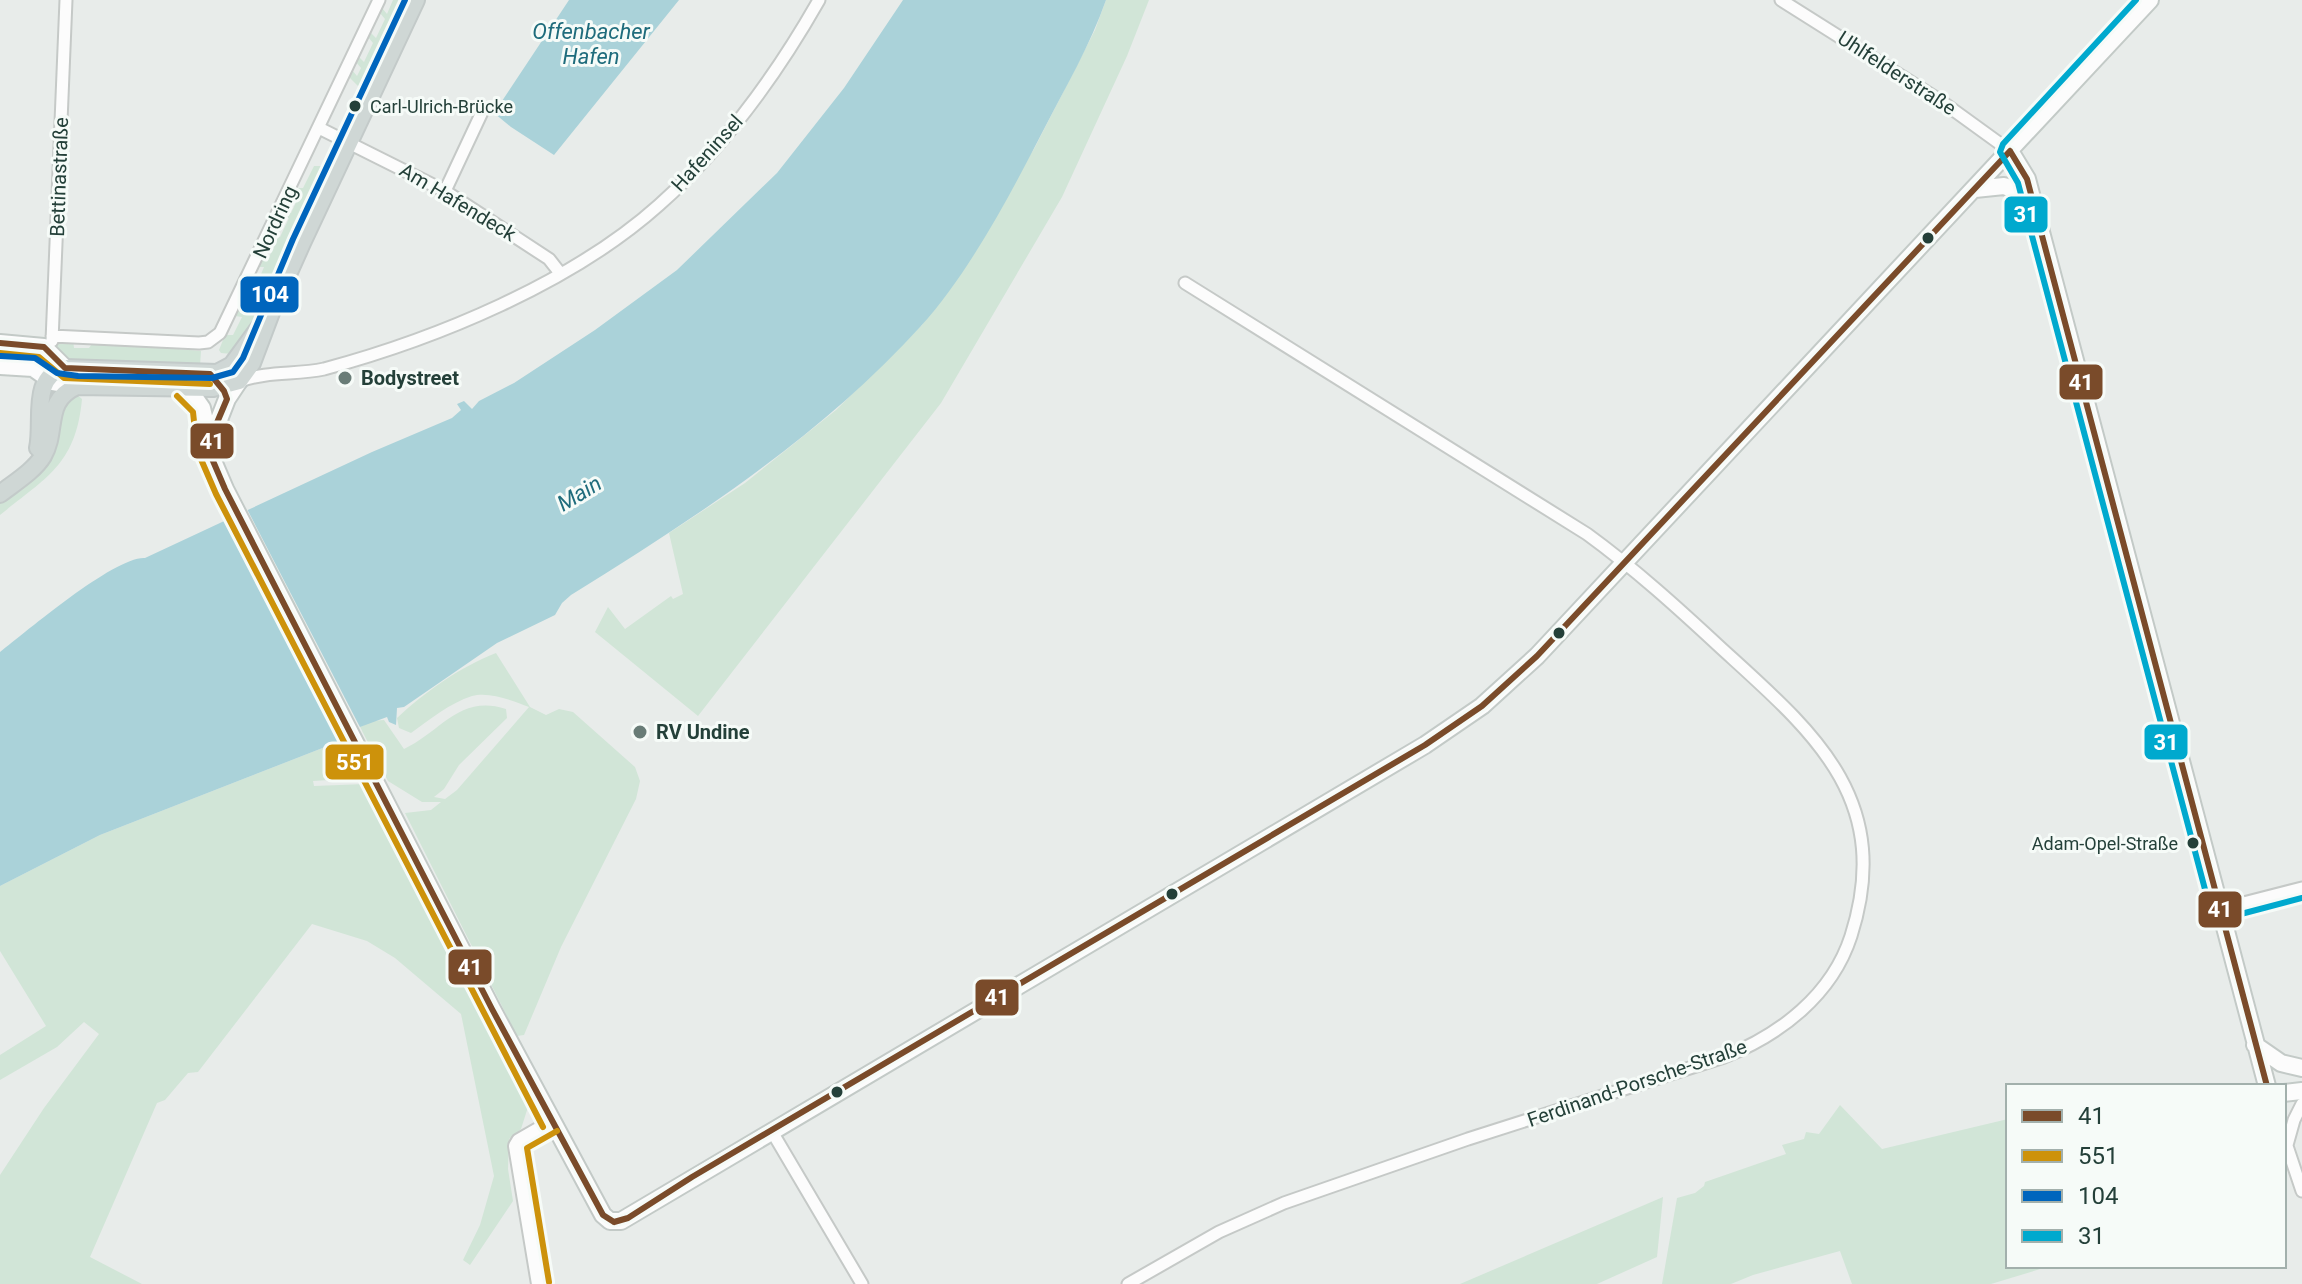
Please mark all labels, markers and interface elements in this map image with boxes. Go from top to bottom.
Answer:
water label: Offenbacher Hafen [532,19,650,69]
street label: Uhlfelderstraße [1833,26,1961,120]
place label: Carl-Ulrich-Brücke [370,96,513,117]
marker: Carl-Ulrich-Brücke [347,98,363,114]
street label: Hafeninsel [666,110,748,196]
street label: Bettinastraße [45,117,73,237]
street label: Am Hafendeck [395,158,521,247]
street label: Nordring [248,182,302,262]
line badge: 31 [2003,195,2049,234]
text: 31 [2013,202,2039,227]
unlabelled marker [1920,230,1936,246]
line badge: 104 [239,275,300,314]
text: 104 [251,282,289,307]
line badge: 41 [2058,363,2104,401]
place label: Bodystreet [361,366,459,390]
marker: Bodystreet [336,369,354,387]
text: 41 [2068,370,2094,395]
line badge: 41 [189,422,235,460]
text: 41 [199,429,225,454]
water label: Main [553,471,606,516]
unlabelled marker [1551,625,1567,641]
place label: RV Undine [656,720,750,744]
marker: RV Undine [631,723,649,741]
line badge: 31 [2143,723,2189,761]
text: 31 [2153,730,2179,755]
line badge: 551 [324,743,385,781]
text: 551 [336,750,374,775]
place label: Adam-Opel-Straße [2032,833,2178,854]
marker: Adam-Opel-Straße [2185,835,2201,851]
unlabelled marker [1164,886,1180,902]
line badge: 41 [2197,890,2243,929]
text: 41 [2207,897,2233,922]
line badge: 41 [447,948,493,986]
text: 41 [457,955,483,980]
line badge: 41 [974,978,1020,1017]
text: 41 [984,985,1010,1010]
street label: Ferdinand-Porsche-Straße [1524,1034,1750,1132]
unlabelled marker [829,1084,845,1100]
legend [2006,1084,2286,1268]
text: 41 [2078,1102,2105,1130]
text: 551 [2078,1142,2118,1170]
text: 104 [2078,1182,2118,1210]
text: 31 [2078,1222,2105,1250]

